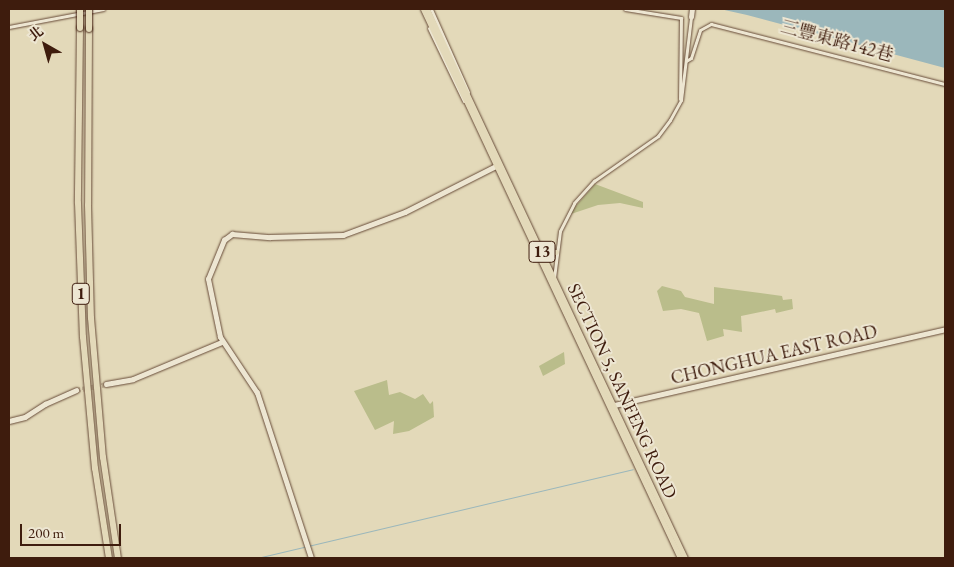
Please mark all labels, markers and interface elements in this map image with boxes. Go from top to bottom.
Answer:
street label: 三豐東路142巷 [778,16,896,66]
north arrow [20,20,70,70]
text: 北 [25,22,47,45]
road number: 13 [528,238,556,266]
road number: 1 [71,280,91,308]
street label: SECTION 5, SANFENG ROAD [563,280,681,502]
street label: CHONGHUA EAST ROAD [669,321,879,389]
scale bar [22,514,124,546]
text: 200 m [28,523,64,542]

